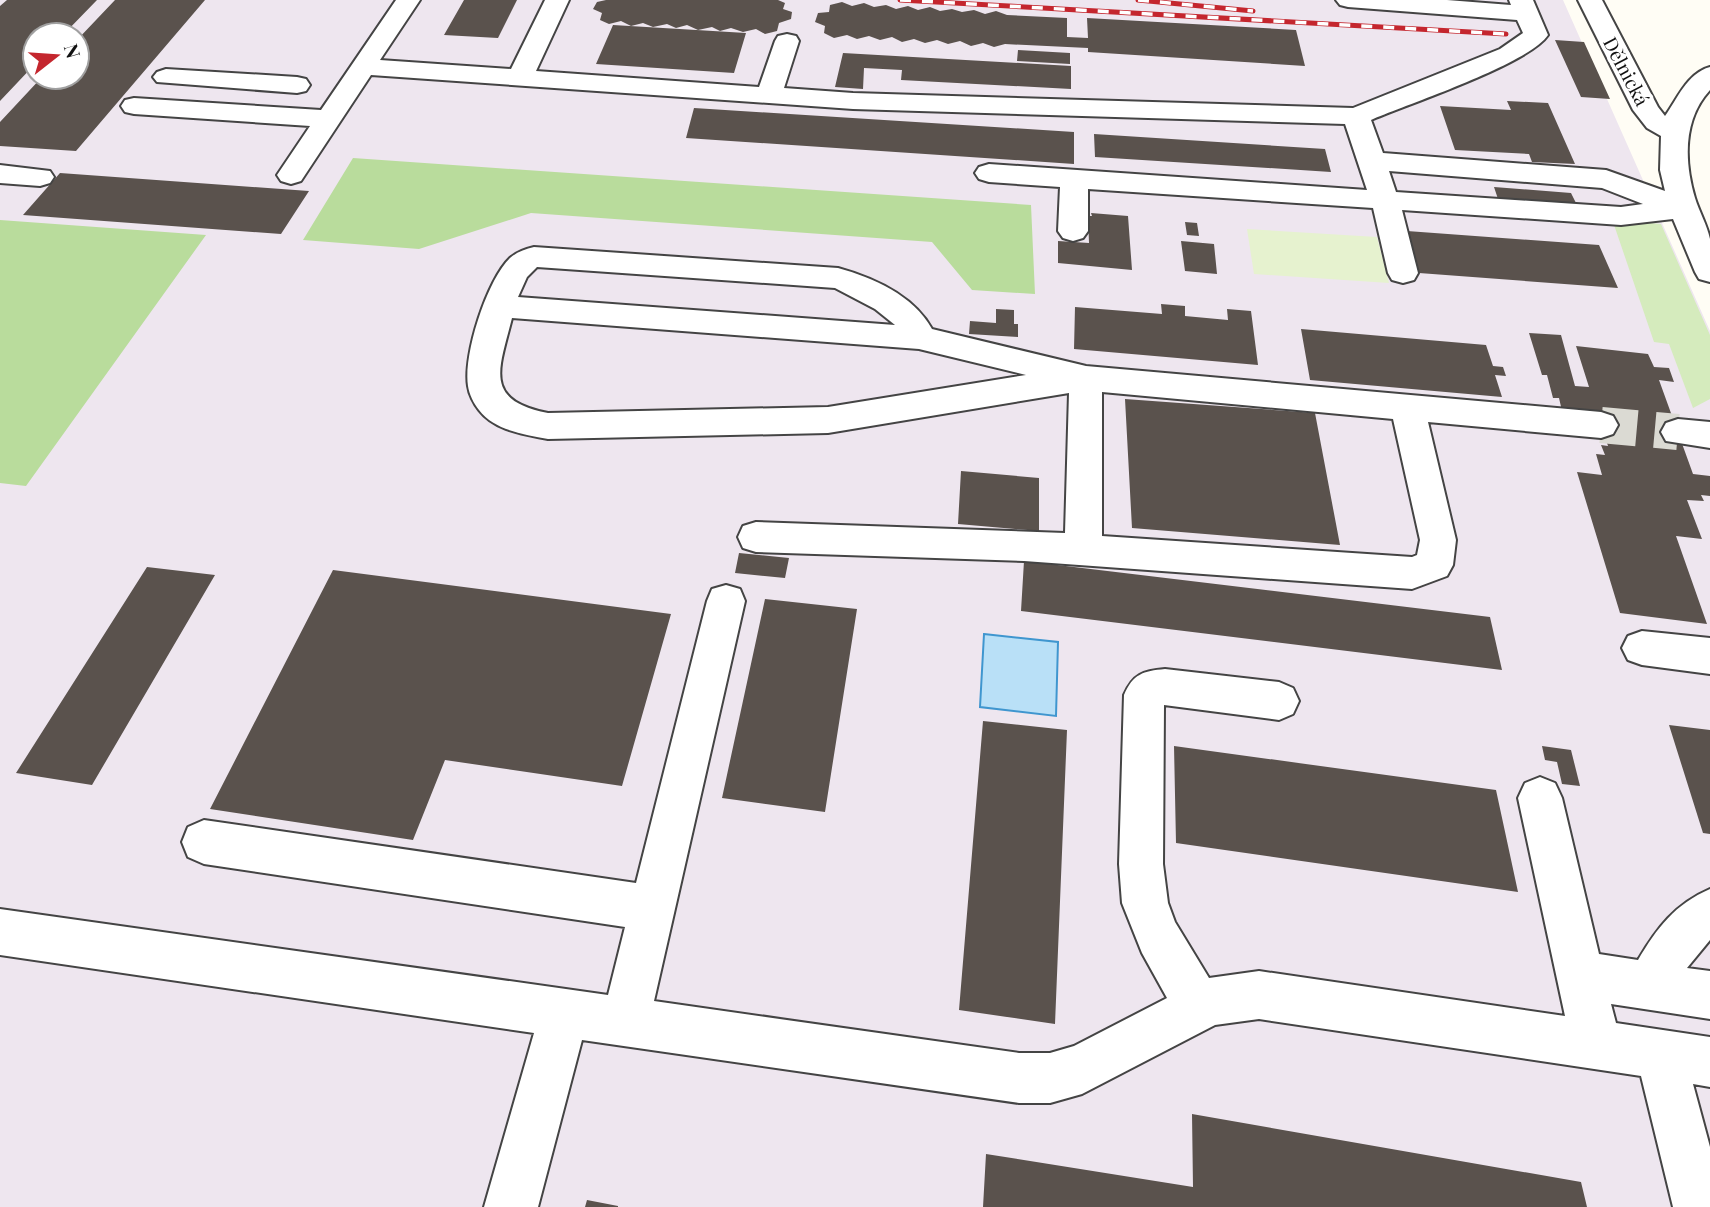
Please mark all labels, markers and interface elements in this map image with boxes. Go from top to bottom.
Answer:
north arrow [21,21,91,91]
street label: Dělnická [1598,32,1656,111]
text: N [59,40,88,61]

